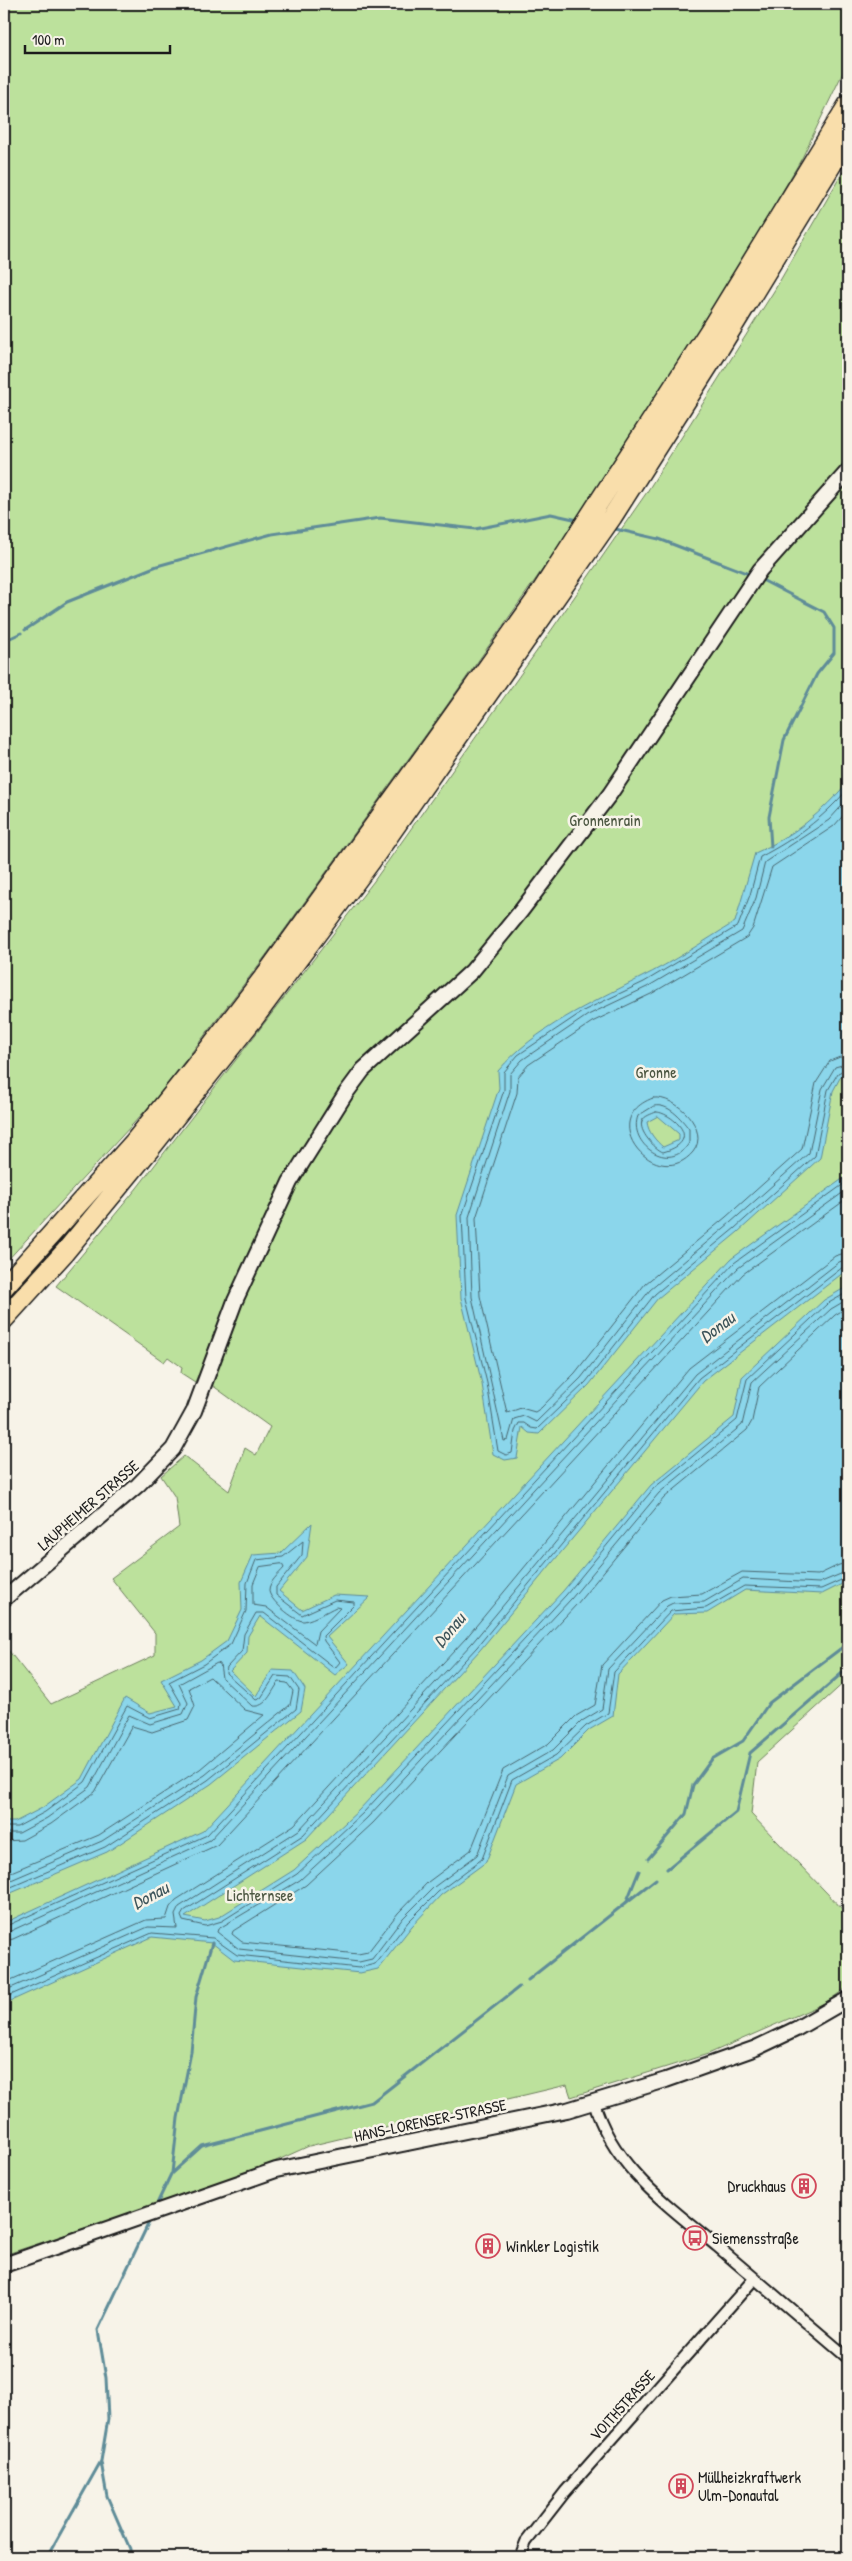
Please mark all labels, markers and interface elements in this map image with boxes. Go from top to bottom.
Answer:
scale bar [25,22,170,54]
text: 100 m [32,29,65,50]
park label: Gronnenrain [569,809,641,831]
park label: Gronne [635,1061,677,1083]
water label: Donau [694,1304,741,1348]
street label: LAUPHEIMER STRASSE [33,1455,143,1555]
water label: Donau [427,1606,472,1653]
water label: Donau [127,1874,174,1915]
park label: Lichternsee [227,1884,294,1906]
street label: HANS-LORENSER-STRASSE [352,2093,508,2147]
building icon: Druckhaus [791,2173,817,2199]
place label: Druckhaus [727,2175,786,2197]
bus stop icon: Siemensstraße [682,2225,708,2251]
place label: Siemensstraße [712,2227,799,2249]
building icon: Winkler Logistik [475,2233,501,2259]
place label: Winkler Logistik [506,2235,599,2257]
street label: VOITHSTRASSE [584,2365,660,2445]
place label: Müllheizkraftwerk Ulm-Donautal [698,2466,802,2506]
building icon: Müllheizkraftwerk Ulm-Donautal [668,2473,694,2499]

